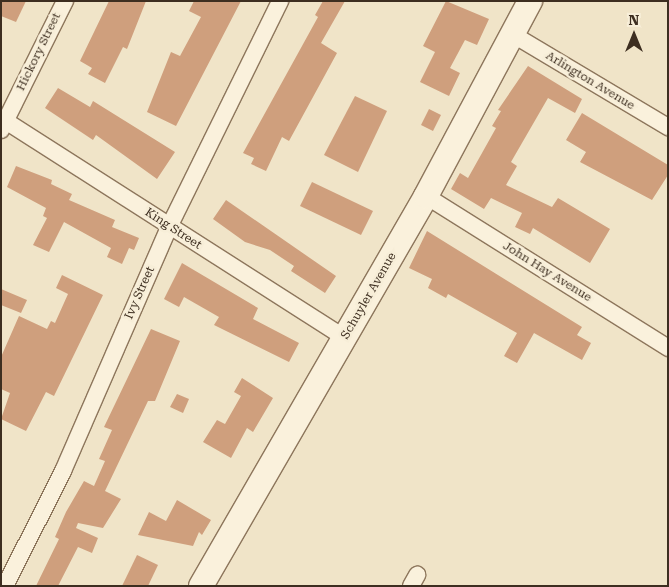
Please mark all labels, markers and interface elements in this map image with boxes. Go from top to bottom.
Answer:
north arrow [609,10,659,60]
street label: Hickory Street [14,11,64,93]
text: N [629,12,639,28]
street label: Arlington Avenue [543,49,637,113]
street label: King Street [142,205,204,253]
street label: John Hay Avenue [500,239,594,305]
street label: Schuyler Avenue [338,250,400,342]
street label: Ivy Street [122,264,158,322]

